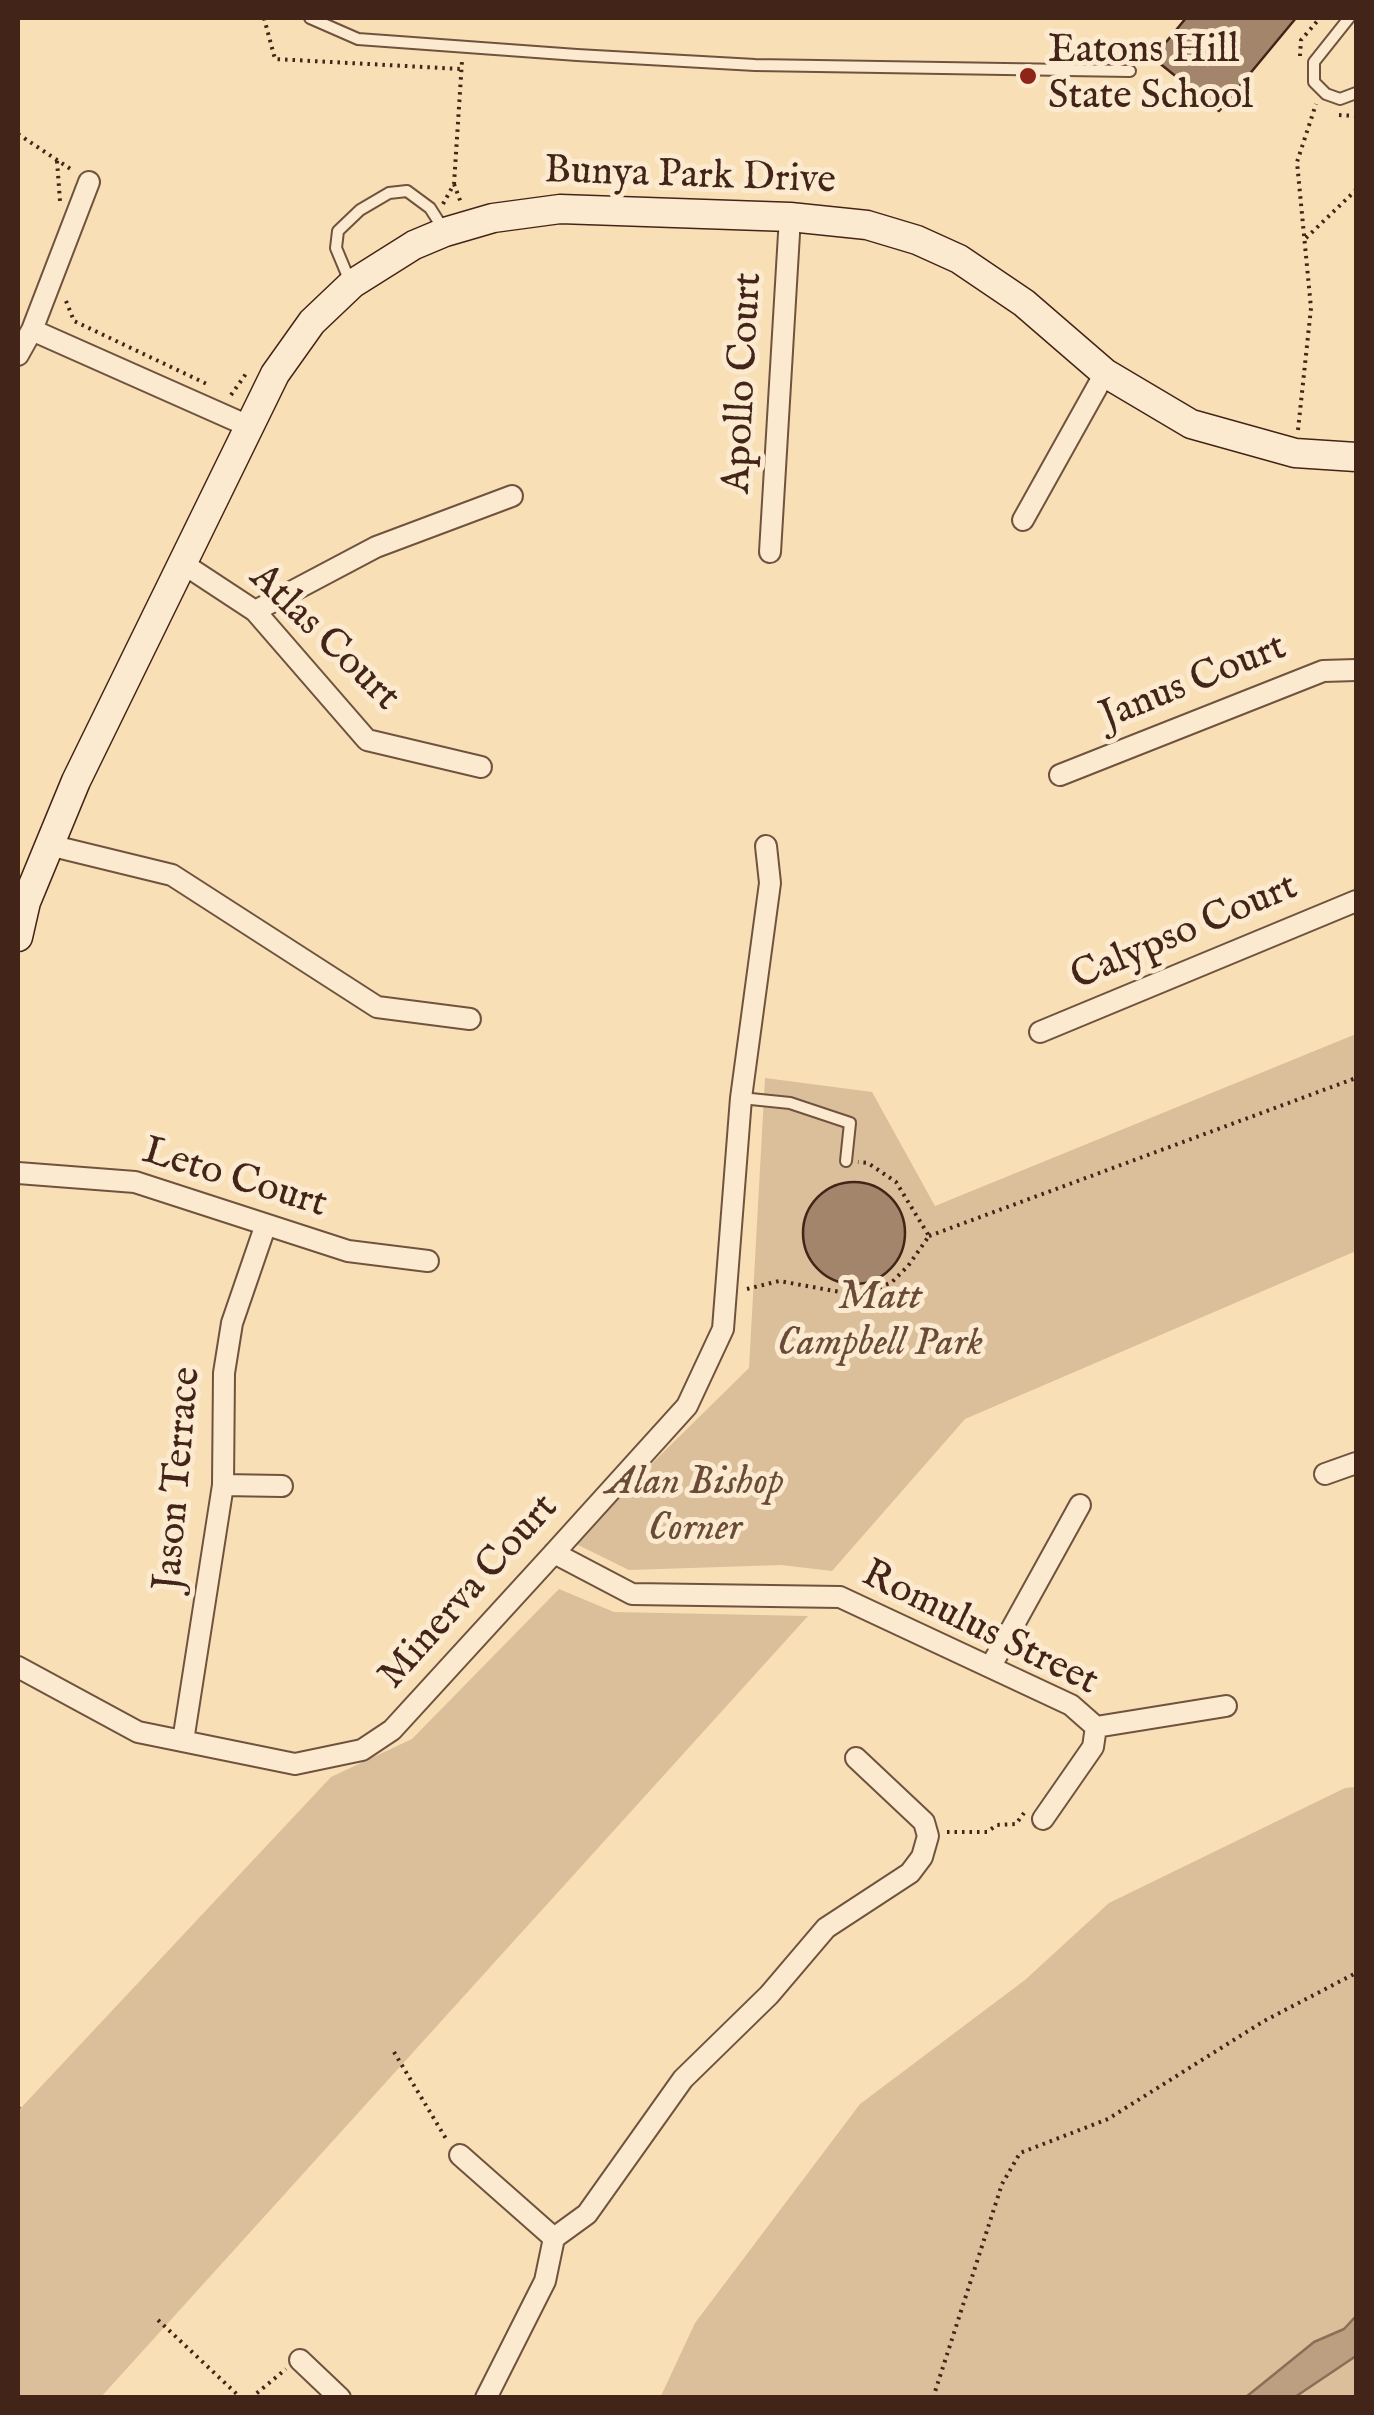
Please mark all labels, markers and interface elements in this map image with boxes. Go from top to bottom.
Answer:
place label: Eatons Hill State School [1048,29,1253,123]
marker: Eatons Hill State School [1017,65,1039,87]
street label: Bunya Park Drive [543,149,837,207]
street label: Apollo Court [715,271,775,495]
street label: Atlas Court [238,555,408,723]
street label: Janus Court [1094,625,1294,743]
street label: Calypso Court [1065,865,1305,1003]
street label: Leto Court [136,1129,332,1231]
park label: Matt Campbell Park [777,1276,983,1370]
street label: Jason Terrace [146,1365,214,1593]
park label: Alan Bishop Corner [606,1461,784,1555]
street label: Minerva Court [370,1486,570,1700]
street label: Romulus Street [853,1552,1105,1708]

